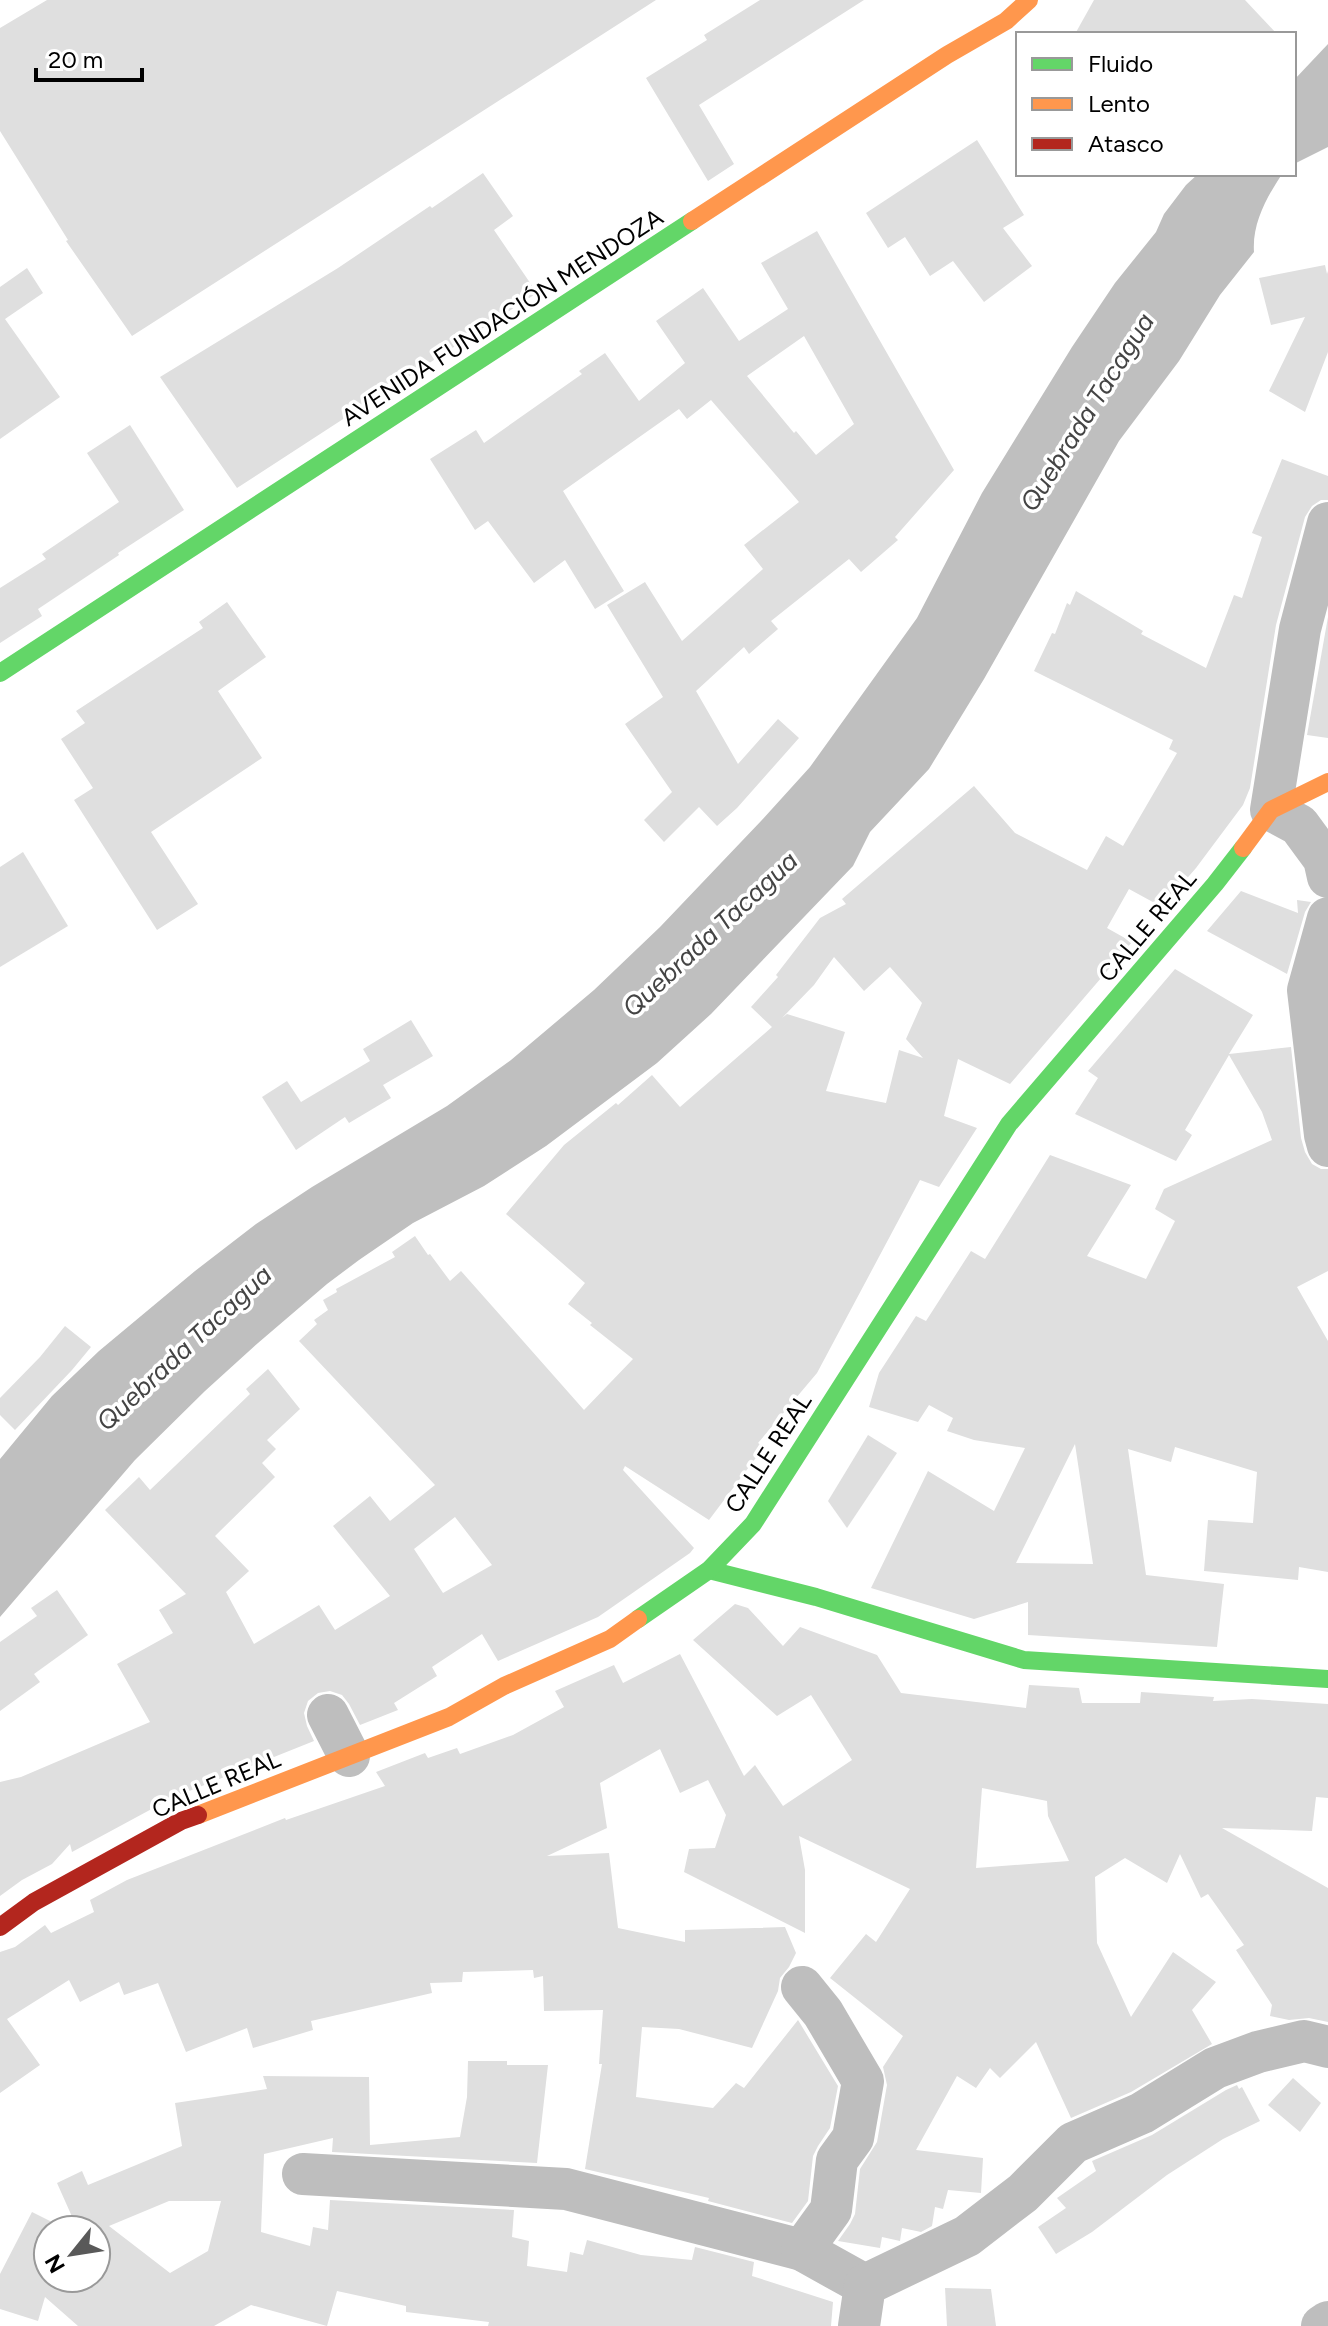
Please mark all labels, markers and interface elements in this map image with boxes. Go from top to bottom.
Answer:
scale bar [36,32,142,82]
legend [1016,32,1296,176]
text: 20 m [48,45,103,74]
text: Fluido [1088,49,1153,78]
text: Lento [1088,89,1150,118]
text: Atasco [1088,129,1164,158]
street label: AVENIDA FUNDACIÓN MENDOZA [336,202,669,432]
water label: Quebrada Tacagua [1013,307,1161,517]
water label: Quebrada Tacagua [616,845,804,1023]
street label: CALLE REAL [1092,864,1202,988]
water label: Quebrada Tacagua [90,1259,278,1437]
street label: CALLE REAL [719,1387,818,1518]
street label: CALLE REAL [147,1744,285,1824]
north arrow [32,2214,112,2294]
text: N [39,2250,71,2278]

